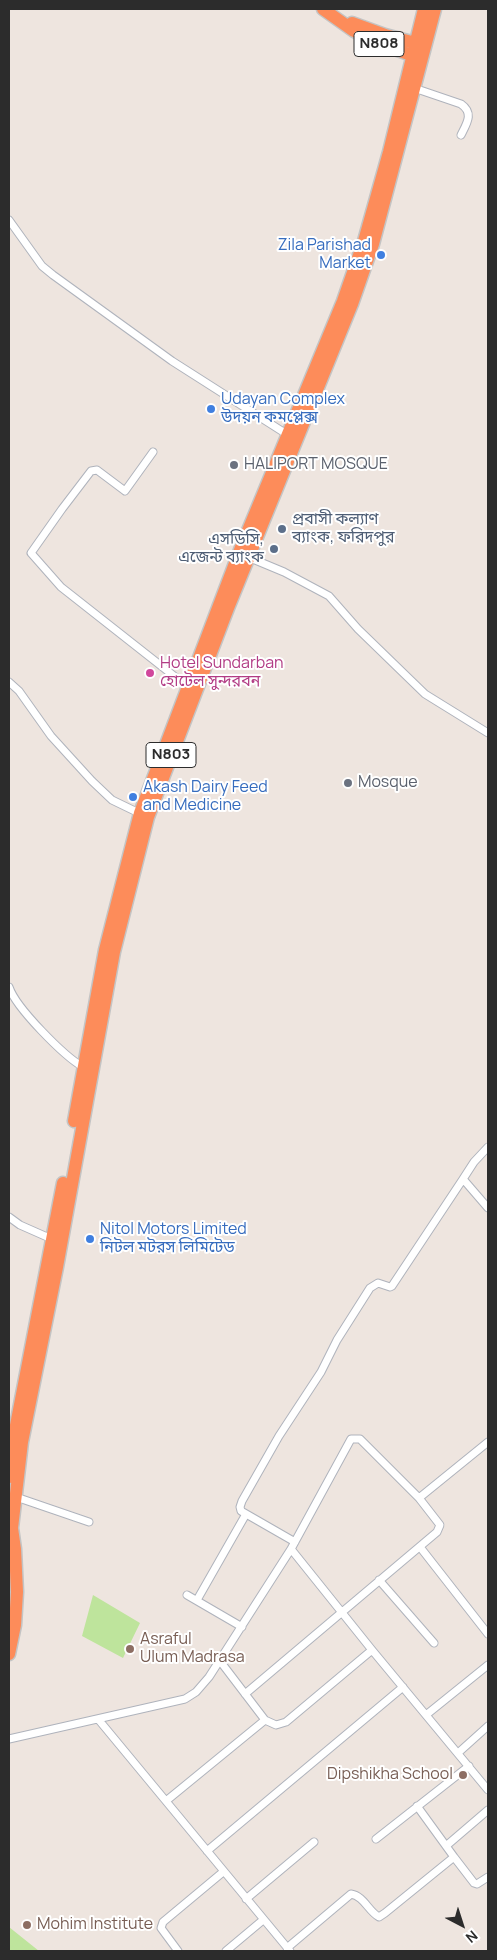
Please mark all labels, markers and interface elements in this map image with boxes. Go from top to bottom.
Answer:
road number: N808 [354,32,404,56]
place label: Zila Parishad Market [278,236,371,274]
marker: Zila Parishad Market [375,249,387,261]
place label: Udayan Complex উদয়ন কমপ্লেক্স [221,390,345,428]
marker: Udayan Complex উদয়ন কমপ্লেক্স [205,403,217,415]
place label: HALIPORT MOSQUE [244,455,388,475]
marker: HALIPORT MOSQUE [228,459,240,471]
place label: প্রবাসী কল্যাণ ব্যাংক, ফরিদপুর [292,510,394,548]
marker: প্রবাসী কল্যাণ ব্যাংক, ফরিদপুর [276,523,288,535]
place label: এসডিসি, এজেন্ট ব্যাংক [178,530,264,568]
marker: এসডিসি, এজেন্ট ব্যাংক [268,543,280,555]
place label: Hotel Sundarban হোটেল সুন্দরবন [160,654,284,692]
marker: Hotel Sundarban হোটেল সুন্দরবন [144,667,156,679]
road number: N803 [146,742,196,768]
place label: Mosque [358,773,418,793]
marker: Mosque [342,777,354,789]
place label: Akash Dairy Feed and Medicine [143,778,268,816]
marker: Akash Dairy Feed and Medicine [127,791,139,803]
place label: Nitol Motors Limited নিটল মটরস লিমিটেড [100,1220,247,1258]
marker: Nitol Motors Limited নিটল মটরস লিমিটেড [84,1233,96,1245]
place label: Asraful Ulum Madrasa [140,1630,245,1668]
marker: Asraful Ulum Madrasa [124,1643,136,1655]
place label: Dipshikha School [327,1765,453,1785]
marker: Dipshikha School [457,1769,469,1781]
north arrow [437,1900,487,1950]
place label: Mohim Institute [37,1915,153,1935]
marker: Mohim Institute [21,1919,33,1931]
text: N [462,1926,482,1947]

